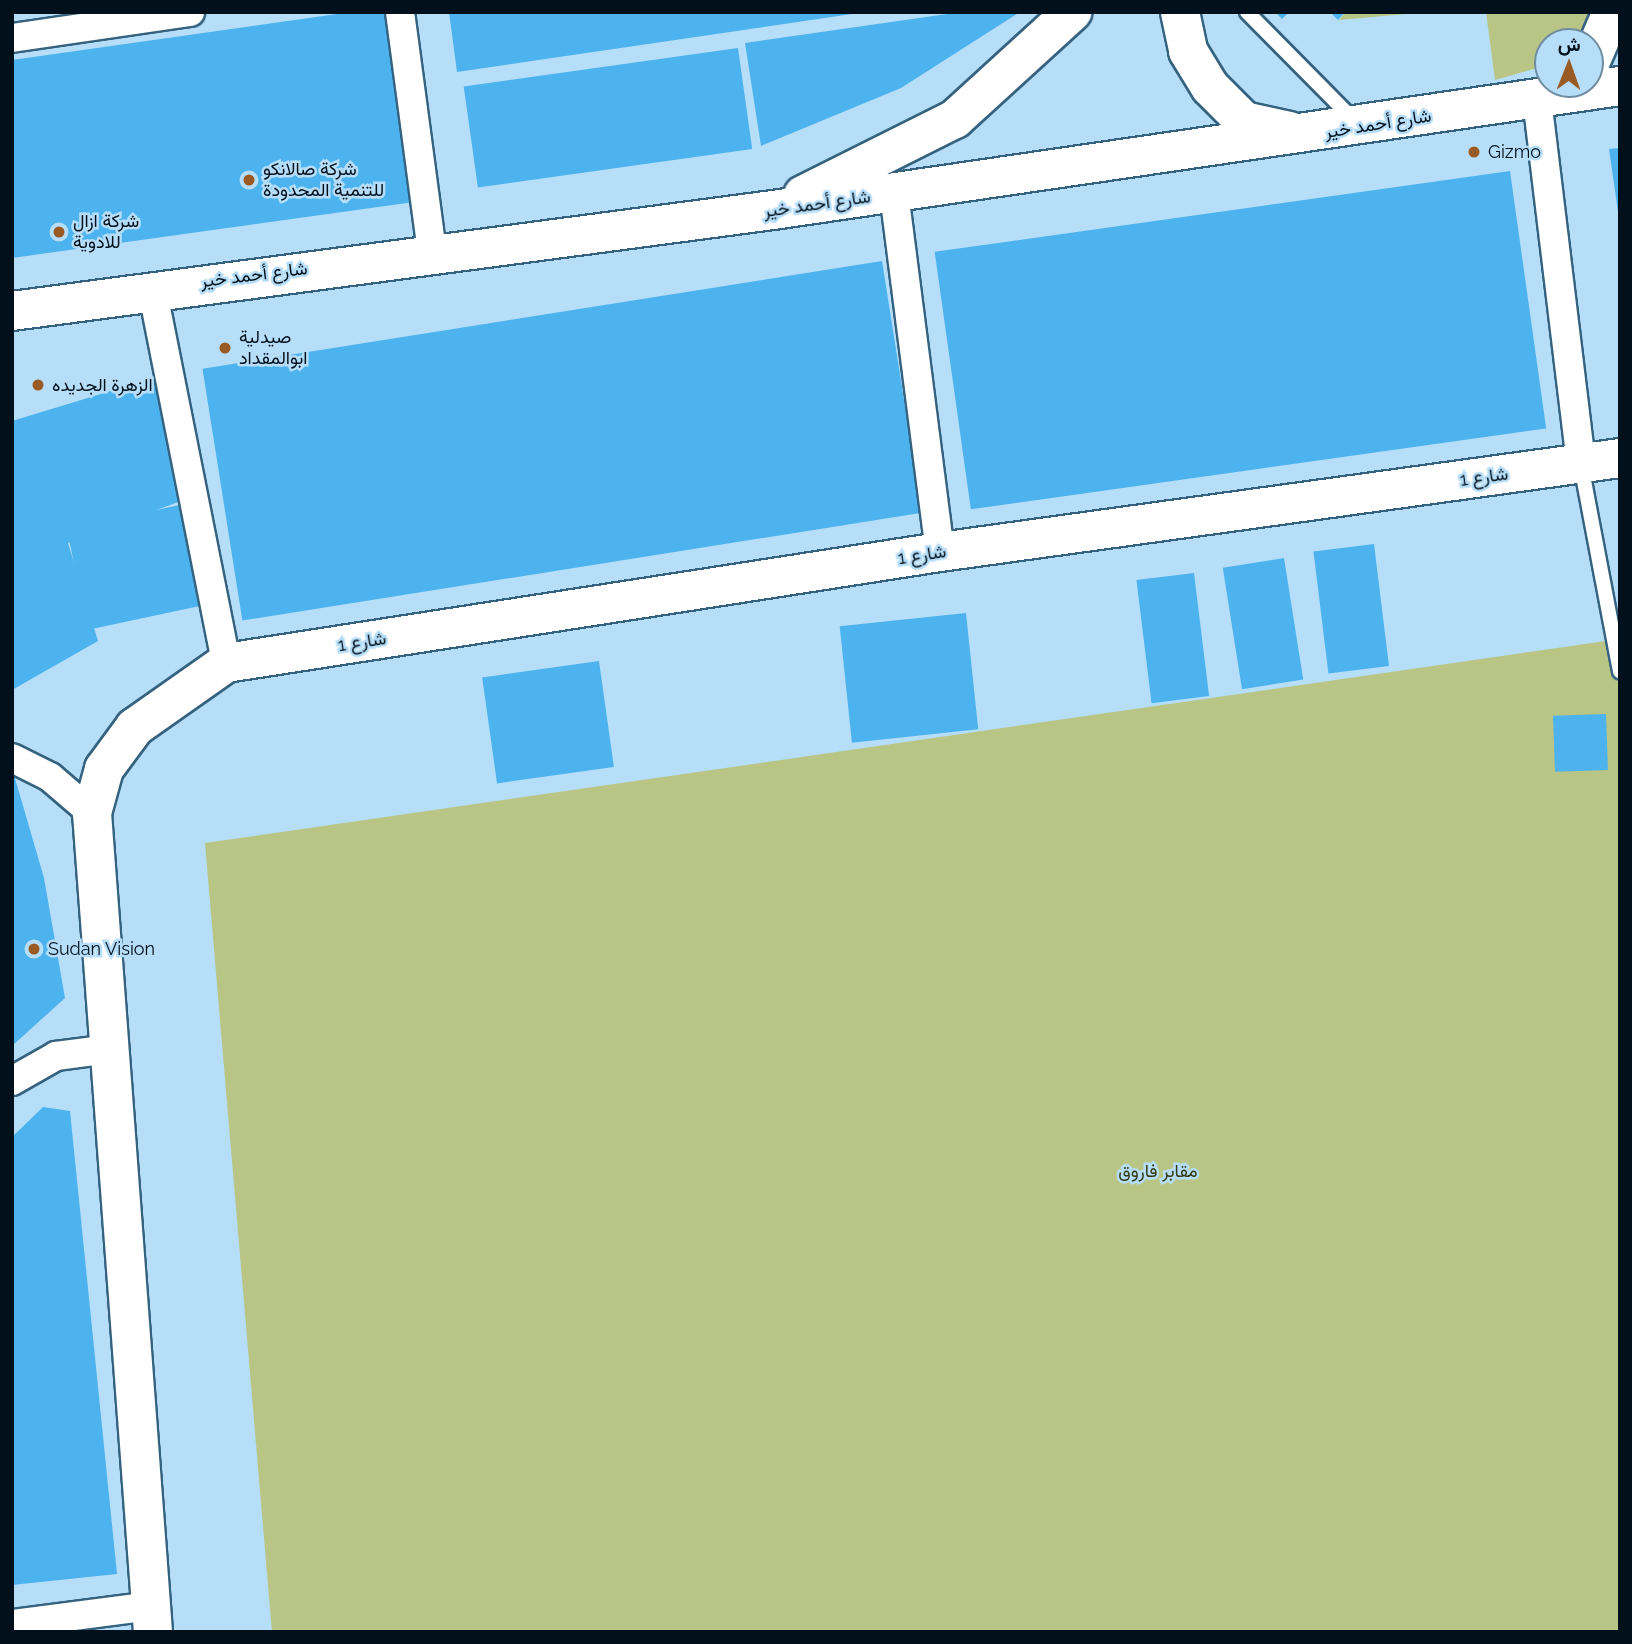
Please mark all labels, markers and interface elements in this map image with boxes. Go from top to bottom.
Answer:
north arrow [1534,28,1604,98]
text: ش [1558,33,1581,55]
street label: شارع أحمد خير [1323,105,1433,143]
place label: Gizmo [1488,141,1541,163]
marker: Gizmo [1466,144,1482,160]
place label: شركة صالانكو للتنمية المحدودة [263,159,384,202]
marker: شركة صالانكو للتنمية المحدودة [241,172,257,188]
street label: شارع أحمد خير [762,186,872,222]
place label: شركة ازال للادوية [73,211,139,254]
marker: شركة ازال للادوية [51,224,67,240]
street label: شارع أحمد خير [199,258,309,292]
place label: صيدلية ابوالمقداد [239,327,307,370]
marker: صيدلية ابوالمقداد [217,340,233,356]
place label: الزهرة الجديده [52,374,153,396]
marker: الزهرة الجديده [30,377,46,393]
street label: شارع 1 [1458,463,1510,491]
street label: شارع 1 [896,541,948,569]
street label: شارع 1 [336,628,388,656]
place label: Sudan Vision [48,938,156,960]
marker: Sudan Vision [26,941,42,957]
park label: مقابر فاروق [1118,1160,1198,1182]

